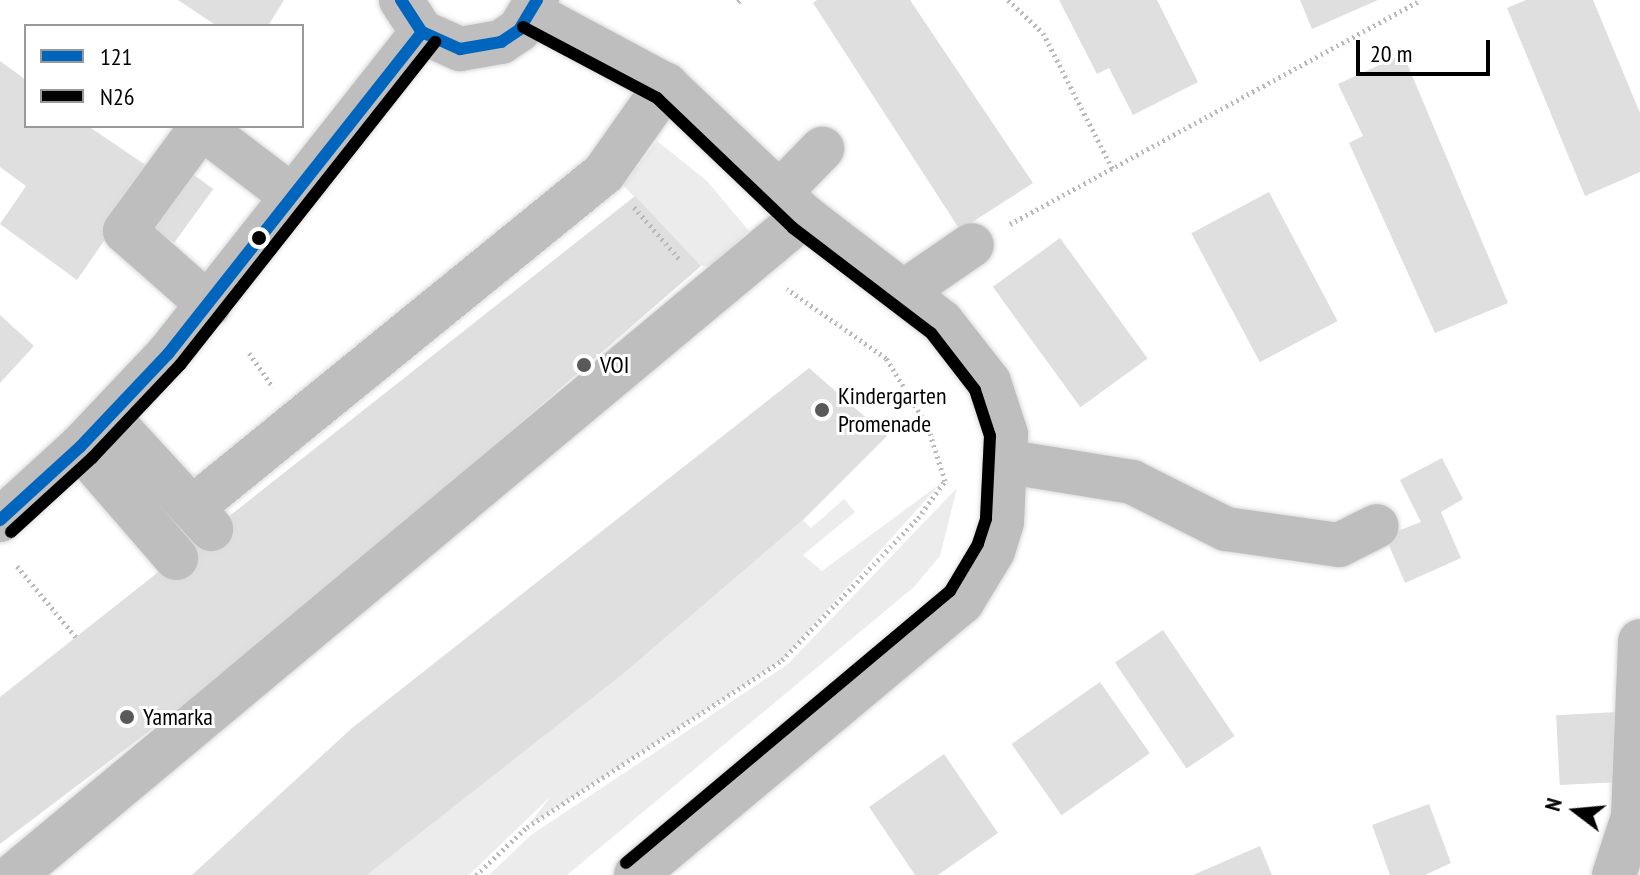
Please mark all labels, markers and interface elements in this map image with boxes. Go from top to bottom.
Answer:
legend [24,24,304,128]
scale bar [1360,24,1494,74]
text: 20 m [1370,38,1412,69]
text: 121 [100,41,132,72]
text: N26 [100,81,135,112]
unlabelled marker [251,230,267,246]
place label: VOI [600,351,629,379]
marker: VOI [575,356,593,374]
place label: Kindergarten Promenade [838,382,946,438]
marker: Kindergarten Promenade [813,401,831,419]
place label: Yamarka [143,703,213,731]
marker: Yamarka [118,708,136,726]
north arrow [1536,771,1616,851]
text: N [1538,795,1568,814]

